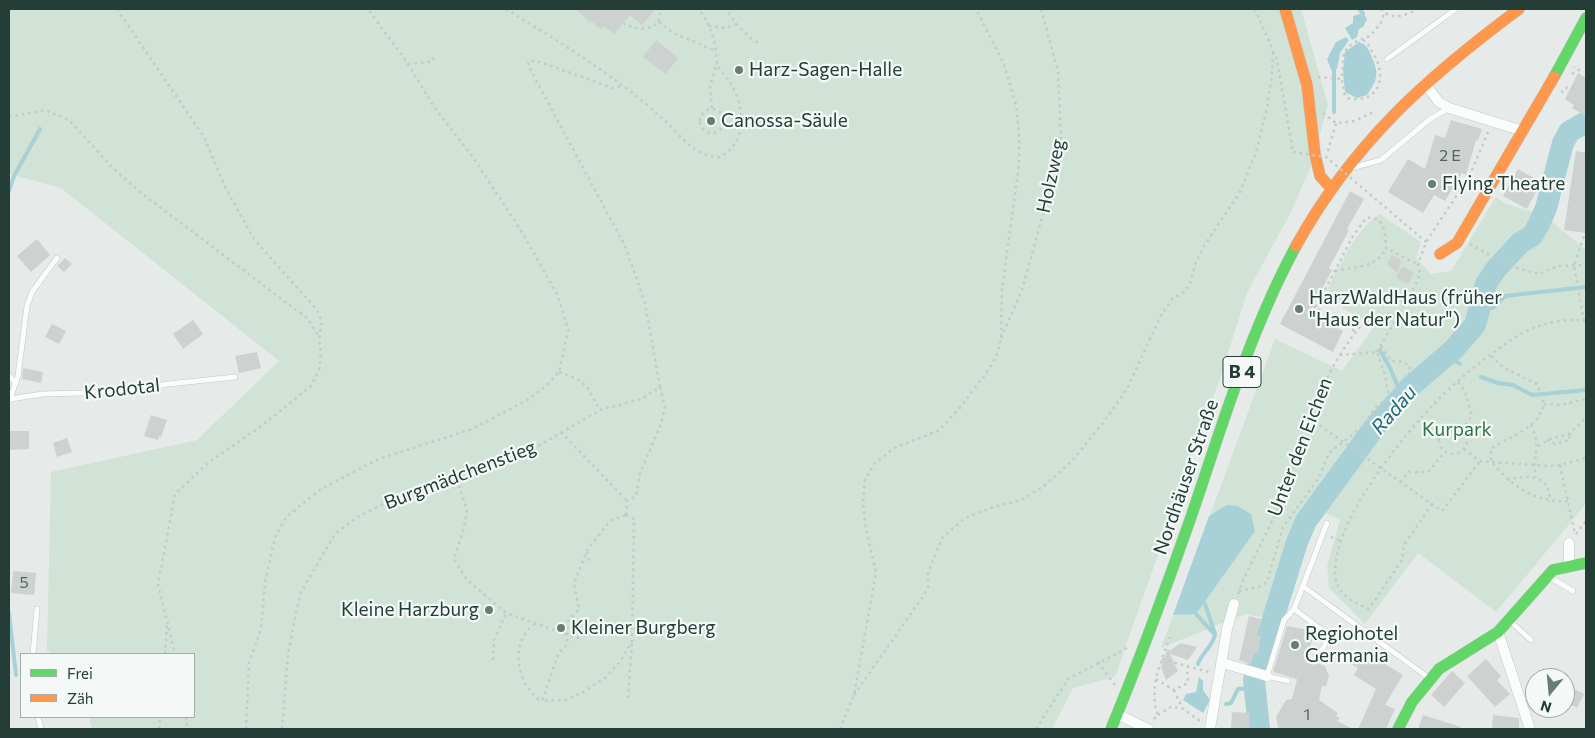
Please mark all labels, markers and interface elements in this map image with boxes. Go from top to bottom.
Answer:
place label: Harz-Sagen-Halle [749,59,902,81]
marker: Harz-Sagen-Halle [733,64,745,76]
place label: Canossa-Säule [721,110,848,132]
marker: Canossa-Säule [705,115,717,127]
street label: Holzweg [1032,137,1070,215]
house number: 2 E [1439,146,1461,166]
place label: Flying Theatre [1442,173,1565,195]
marker: Flying Theatre [1426,178,1438,190]
place label: HarzWaldHaus (früher "Haus der Natur") [1309,287,1502,331]
marker: HarzWaldHaus (früher "Haus der Natur") [1293,303,1305,315]
road number: B 4 [1223,357,1261,388]
street label: Krodotal [83,374,161,404]
street label: Unter den Eichen [1263,375,1337,519]
water label: Radau [1366,381,1422,439]
street label: Nordhäuser Straße [1149,396,1223,558]
park label: Kurpark [1422,419,1492,441]
street label: Burgmädchenstieg [381,436,539,514]
house number: 5 [19,573,29,593]
place label: Kleine Harzburg [341,599,479,621]
marker: Kleine Harzburg [483,604,495,616]
place label: Kleiner Burgberg [571,617,716,639]
marker: Kleiner Burgberg [555,622,567,634]
place label: Regiohotel Germania [1305,623,1398,667]
marker: Regiohotel Germania [1289,639,1301,651]
legend [20,653,195,718]
text: Frei [67,664,93,682]
north arrow [1525,668,1575,718]
text: Zäh [67,689,93,707]
text: N [1538,697,1553,717]
house number: 1 [1304,705,1310,725]

